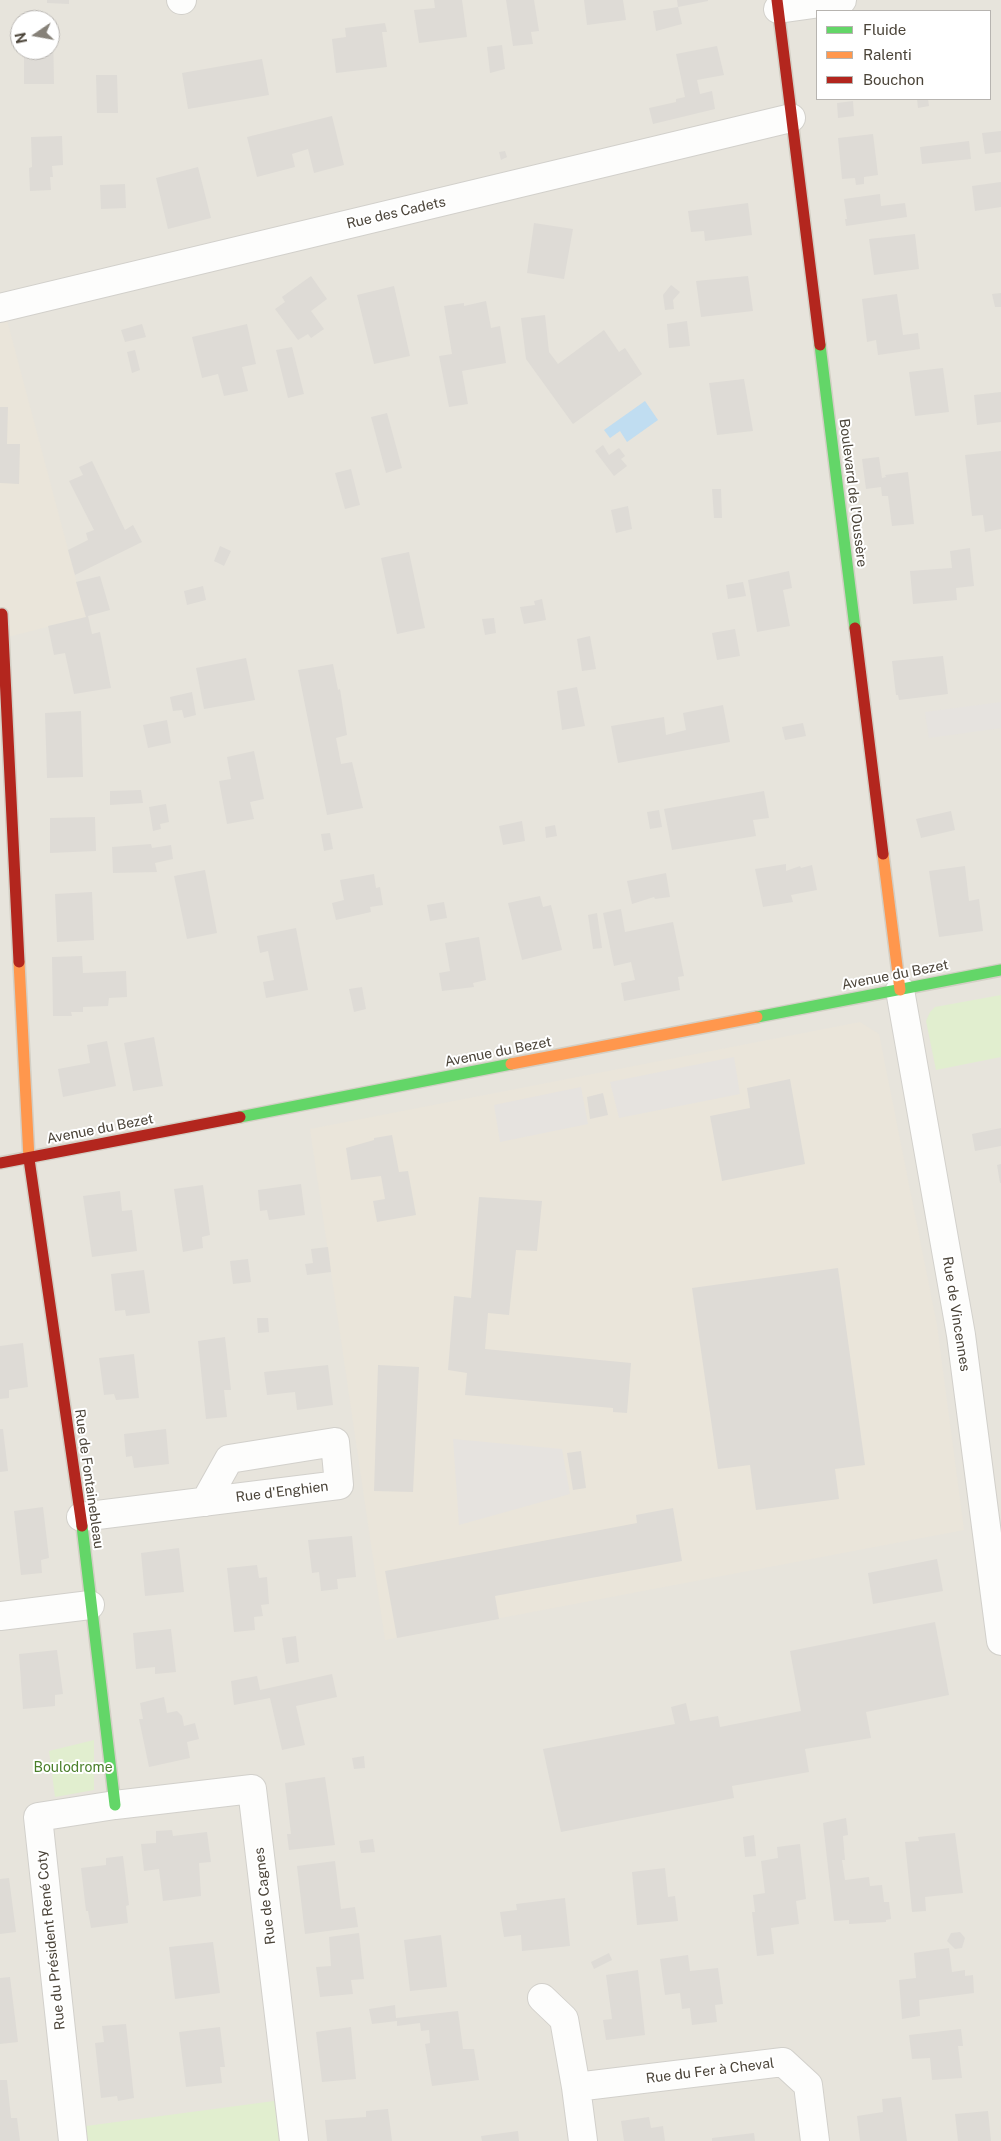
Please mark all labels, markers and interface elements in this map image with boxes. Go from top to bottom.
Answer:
north arrow [10,10,60,60]
legend [816,10,991,100]
text: Fluide [863,21,906,38]
text: N [12,31,30,45]
text: Ralenti [863,46,912,63]
text: Bouchon [863,71,924,88]
street label: Rue des Cadets [345,193,447,233]
street label: Boulevard de l'Oussère [836,418,870,568]
street label: Avenue du Bezet [840,956,950,994]
street label: Avenue du Bezet [443,1033,553,1071]
street label: Avenue du Bezet [45,1110,155,1148]
street label: Rue de Vincennes [939,1255,973,1373]
street label: Rue de Fontainebleau [71,1408,107,1550]
street label: Rue d'Enghien [235,1478,329,1506]
park label: Boulodrome [33,1760,113,1776]
street label: Rue de Cagnes [251,1847,279,1945]
street label: Rue du Président René Coty [33,1849,69,2031]
street label: Rue du Fer à Cheval [645,2055,775,2087]

